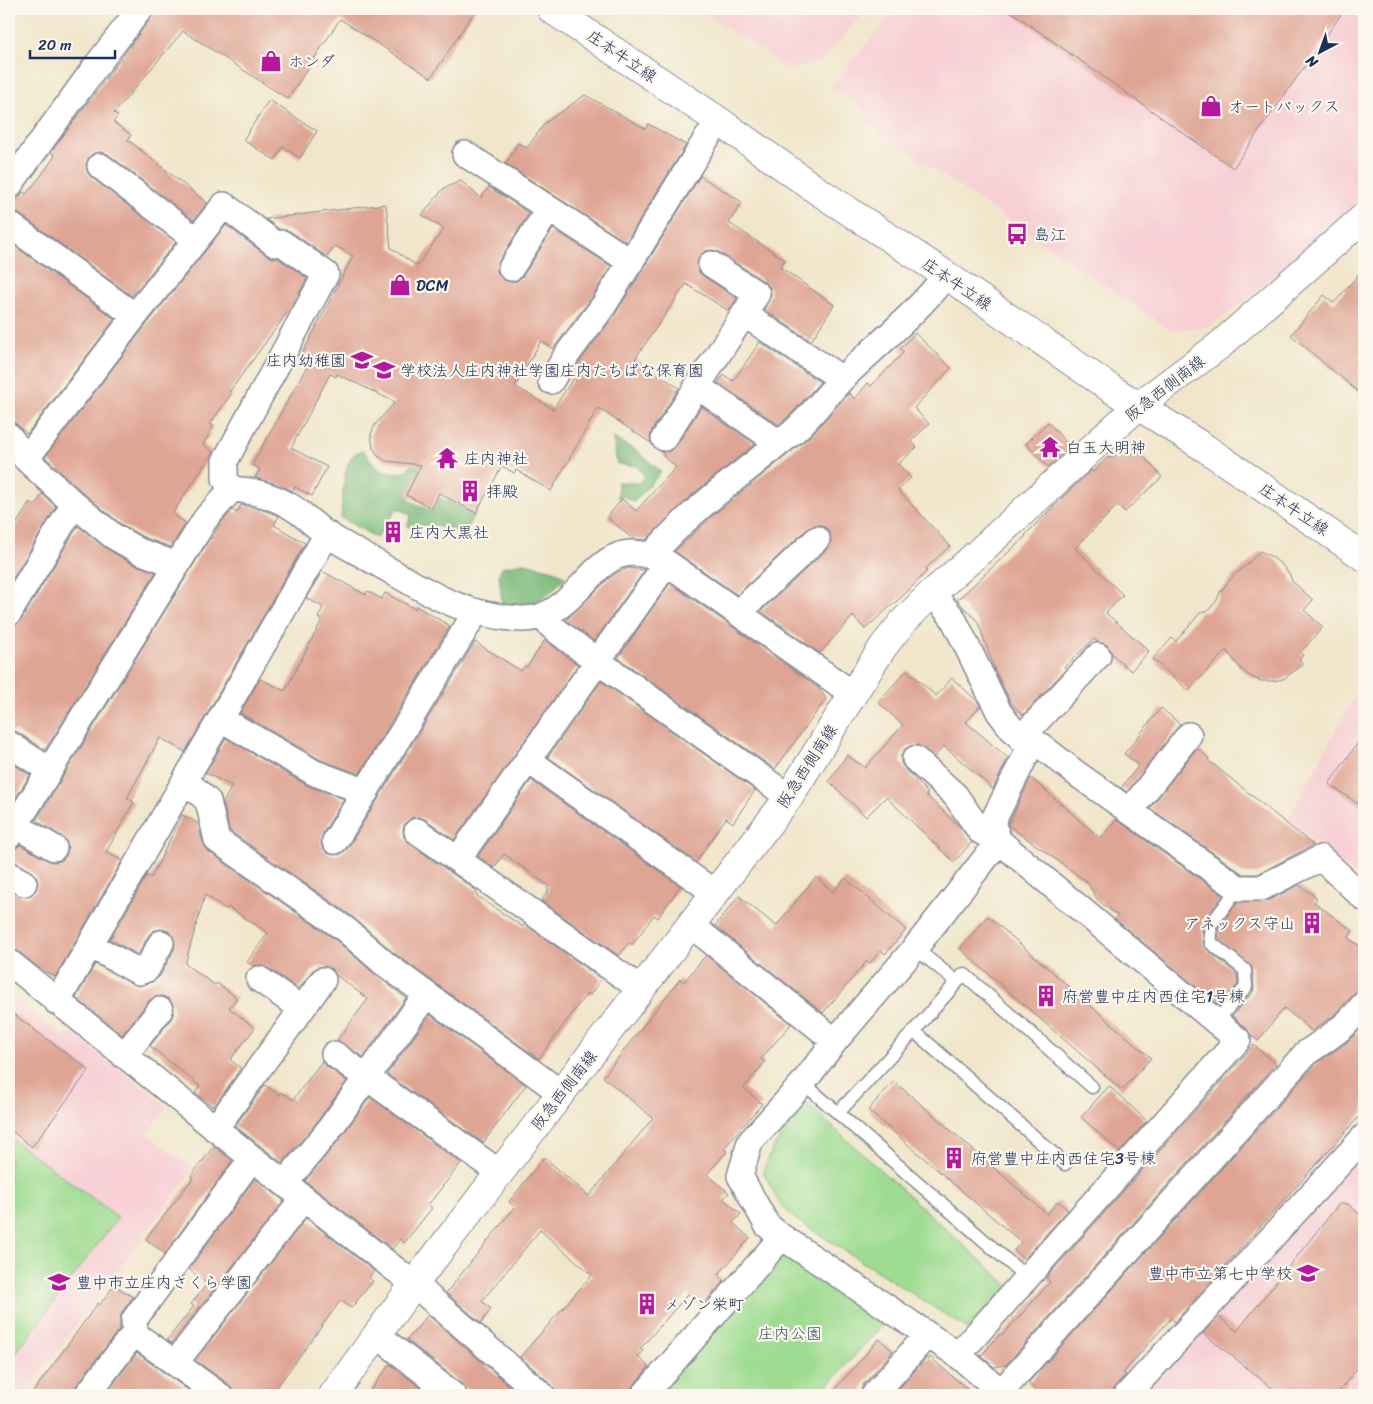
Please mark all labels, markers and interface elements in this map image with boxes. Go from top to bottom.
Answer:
street label: 庄本牛立線 [581,22,663,90]
scale bar [30,28,115,60]
north arrow [1296,28,1346,78]
text: 20 m [38,32,72,58]
place label: ホンダ [288,47,335,76]
shop icon: ホンダ [258,48,284,74]
text: N [1300,49,1324,75]
place label: オートバックス [1228,92,1340,121]
shop icon: オートバックス [1198,93,1224,119]
place label: 島江 [1034,220,1066,249]
bus stop icon: 島江 [1004,221,1030,247]
street label: 庄本牛立線 [916,250,998,318]
place label: DCM [416,271,449,300]
shop icon: DCM [387,272,413,298]
place label: 庄内幼稚園 [266,346,346,375]
school or university icon: 庄内幼稚園 [349,347,375,373]
street label: 阪急西側南線 [1118,347,1212,429]
place label: 学校法人庄内神社学園庄内たちばな保育園 [400,356,704,385]
school or university icon: 学校法人庄内神社学園庄内たちばな保育園 [371,357,397,383]
place label: 白玉大明神 [1066,433,1146,462]
temple icon: 白玉大明神 [1037,434,1063,460]
place label: 庄内神社 [464,444,528,473]
temple icon: 庄内神社 [434,445,460,471]
street label: 庄本牛立線 [1253,475,1335,543]
place label: 拝殿 [486,477,518,506]
building icon: 拝殿 [457,478,483,504]
place label: 庄内大黒社 [409,518,489,547]
building icon: 庄内大黒社 [380,519,406,545]
street label: 阪急西側南線 [769,718,845,814]
place label: アネックス守山 [1184,909,1295,938]
building icon: アネックス守山 [1299,910,1325,936]
place label: 府営豊中庄内西住宅1号棟 [1062,982,1245,1011]
building icon: 府営豊中庄内西住宅1号棟 [1033,983,1059,1009]
street label: 阪急西側南線 [523,1043,605,1137]
place label: 府営豊中庄内西住宅3号棟 [971,1144,1156,1173]
building icon: 府営豊中庄内西住宅3号棟 [941,1145,967,1171]
place label: 豊中市立第七中学校 [1148,1259,1292,1288]
school or university icon: 豊中市立第七中学校 [1295,1260,1321,1286]
place label: 豊中市立庄内さくら学園 [76,1268,252,1297]
school or university icon: 豊中市立庄内さくら学園 [46,1269,72,1295]
place label: メゾン栄町 [664,1290,744,1319]
building icon: メゾン栄町 [634,1291,660,1317]
park label: 庄内公園 [758,1319,822,1348]

